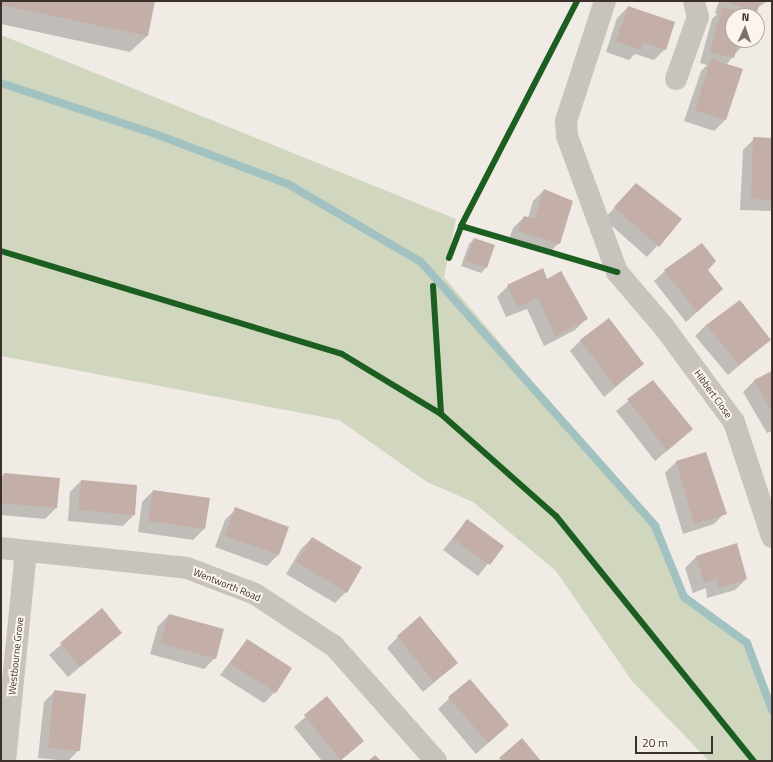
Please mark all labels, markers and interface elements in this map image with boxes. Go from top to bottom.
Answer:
north arrow [725,8,765,48]
text: N [741,9,750,25]
street label: Hibbert Close [692,368,734,420]
street label: Wentworth Road [192,566,262,604]
street label: Westbourne Grove [6,616,26,696]
scale bar [637,728,715,754]
text: 20 m [642,733,668,752]

